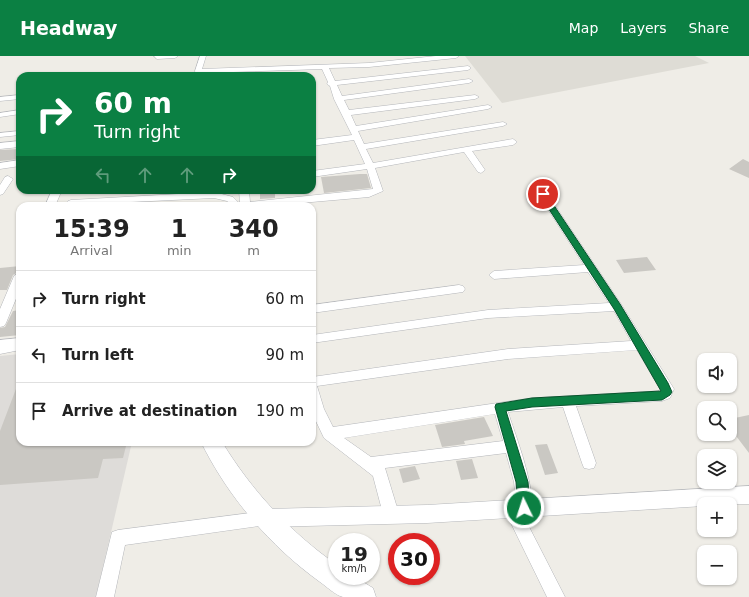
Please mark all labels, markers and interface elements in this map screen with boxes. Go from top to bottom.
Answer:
text: Headway [20,17,117,39]
text: Map [569,20,598,36]
text: Layers [620,20,667,36]
text: Share [689,20,729,36]
text: 60 m [94,87,172,120]
icon: right [28,88,80,140]
text: Turn right [94,121,180,142]
icon: left [92,164,114,186]
icon: ahead [134,164,156,186]
icon: ahead [176,164,198,186]
icon: right [218,164,240,186]
pin [526,177,560,211]
icon: arrive [532,183,554,205]
text: 15:39 [53,215,130,243]
text: 1 [171,215,187,243]
text: 340 [229,215,279,243]
text: Arrival [70,243,113,258]
text: min [167,243,191,258]
text: m [247,243,260,258]
icon: right [28,288,50,310]
text: Turn right [62,290,146,308]
text: 60 m [266,290,304,308]
icon: left [28,344,50,366]
text: Turn left [62,346,134,364]
text: 90 m [266,346,304,364]
map controls [697,353,737,585]
button: sound [697,353,737,393]
icon: arrive [28,400,50,422]
button: search [697,401,737,441]
text: Arrive at destination [62,402,237,420]
text: 190 m [256,402,304,420]
button: layers [697,449,737,489]
position arrow [503,487,545,529]
button: + [697,497,737,537]
speed limit sign: 30 [388,533,440,585]
text: 19 [340,542,368,566]
button: − [697,545,737,585]
text: km/h [341,563,367,574]

